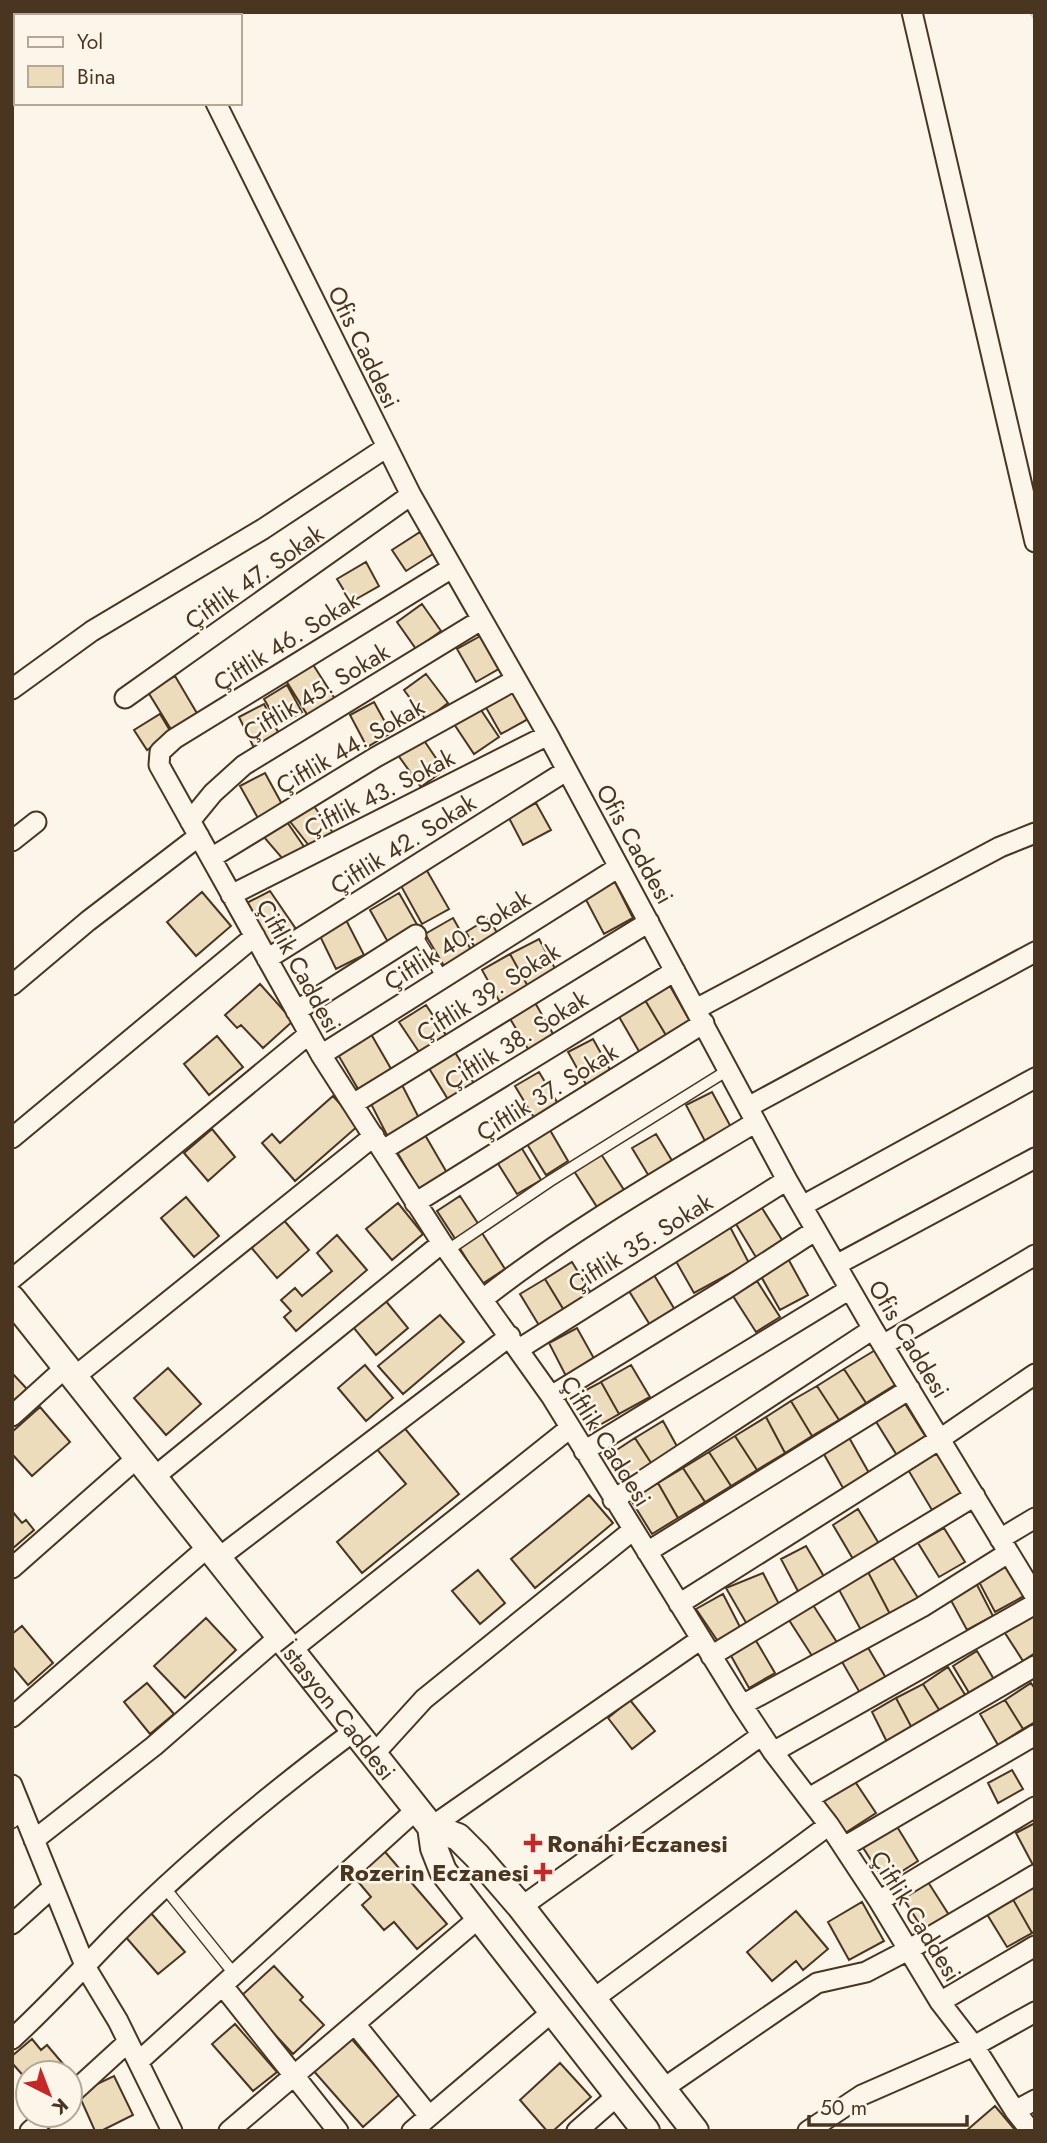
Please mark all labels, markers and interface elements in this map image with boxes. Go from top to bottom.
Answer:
legend [14,14,242,105]
text: Yol [77,27,103,57]
text: Bina [77,62,115,92]
street label: Ofis Caddesi [319,280,409,414]
street label: Çiftlik 47. Sokak [177,516,331,638]
street label: Çiftlik 46. Sokak [206,582,366,700]
street label: Çiftlik 45. Sokak [236,634,396,750]
street label: Çiftlik 44. Sokak [269,689,431,803]
street label: Çiftlik 43. Sokak [298,740,461,846]
street label: Ofis Caddesi [588,778,682,910]
street label: Çiftlik 42. Sokak [323,785,483,903]
street label: Çiftlik 40. Sokak [377,881,537,999]
street label: Çiftlik Caddesi [248,893,350,1039]
street label: Çiftlik 39. Sokak [409,934,567,1050]
street label: Çiftlik 38. Sokak [437,981,595,1098]
street label: Çiftlik 37. Sokak [469,1034,625,1150]
street label: Çiftlik 35. Sokak [561,1184,720,1302]
street label: Ofis Caddesi [860,1273,958,1405]
street label: Çiftlik Caddesi [552,1369,660,1513]
street label: İstasyon Caddesi [272,1633,405,1787]
place label: Ronahi Eczanesi [547,1826,728,1861]
marker: Ronahi Eczanesi [525,1835,541,1851]
street label: Çiftlik Caddesi [862,1844,970,1988]
place label: Rozerin Eczanesi [339,1855,529,1890]
marker: Rozerin Eczanesi [535,1864,551,1880]
north arrow [14,2059,84,2129]
scale bar [809,2084,967,2128]
text: K [46,2092,74,2121]
text: 50 m [820,2093,867,2123]

